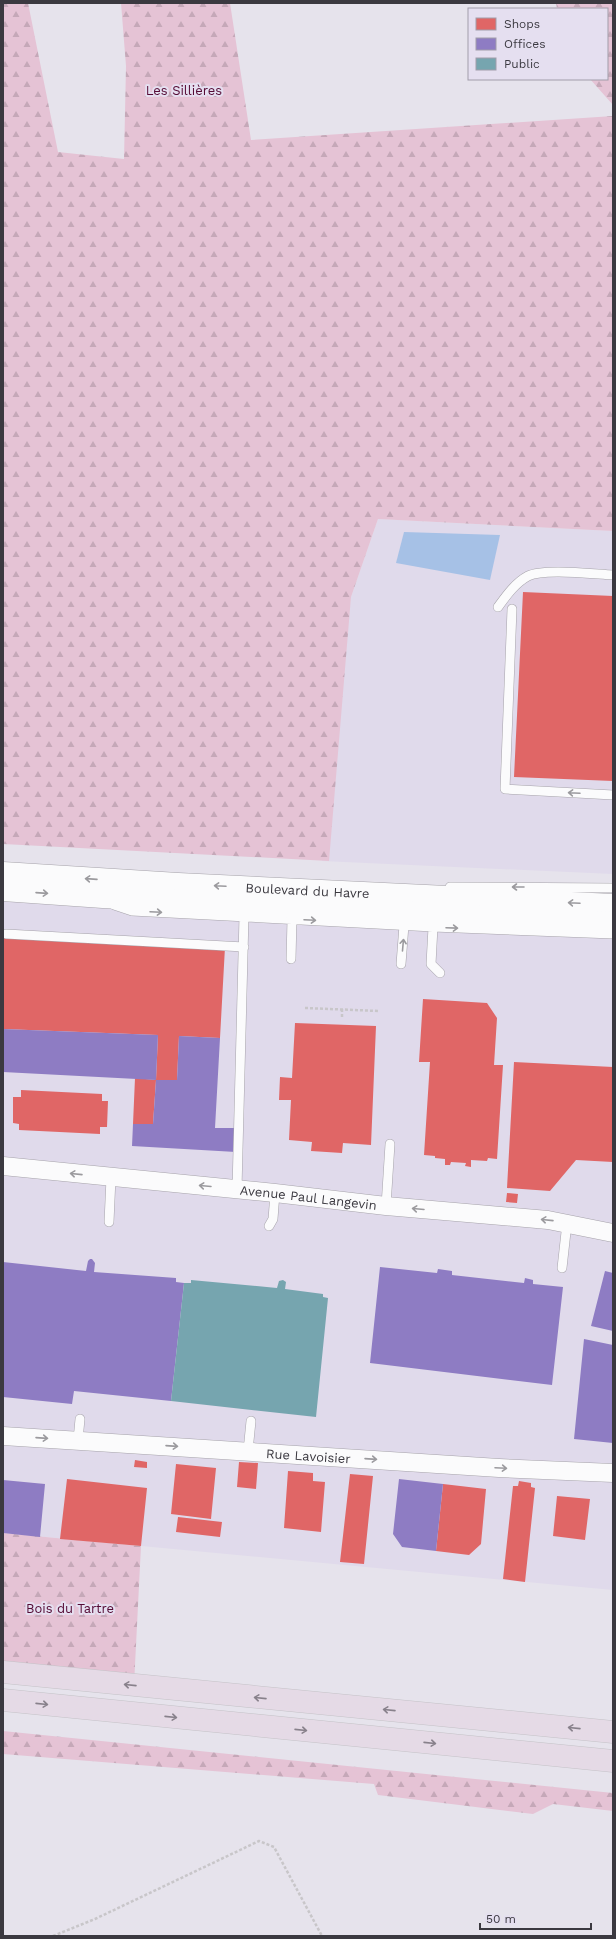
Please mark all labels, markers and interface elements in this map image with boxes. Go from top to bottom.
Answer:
legend [468,8,608,80]
text: Shops [504,17,540,31]
text: Offices [504,37,546,51]
text: Public [504,57,540,71]
park label: Les Sillières [146,83,222,98]
one-way arrow [568,789,581,797]
one-way arrow [85,876,98,883]
street label: Boulevard du Havre [245,880,370,901]
one-way arrow [214,883,227,890]
one-way arrow [512,883,525,891]
one-way arrow [35,890,48,897]
one-way arrow [568,900,581,907]
one-way arrow [149,908,162,916]
one-way arrow [303,916,316,924]
one-way arrow [445,924,458,932]
one-way arrow [399,939,406,952]
one-way arrow [70,1170,83,1178]
one-way arrow [199,1183,212,1190]
street label: Avenue Paul Langevin [239,1183,378,1213]
one-way arrow [412,1205,425,1212]
one-way arrow [541,1216,554,1224]
one-way arrow [35,1435,48,1442]
one-way arrow [165,1443,178,1450]
street label: Rue Lavoisier [266,1446,351,1466]
one-way arrow [364,1456,377,1463]
one-way arrow [494,1464,507,1471]
park label: Bois du Tartre [26,1601,114,1616]
one-way arrow [124,1681,137,1689]
one-way arrow [254,1694,267,1701]
one-way arrow [35,1700,48,1708]
one-way arrow [383,1707,396,1714]
one-way arrow [164,1713,177,1721]
one-way arrow [568,1725,581,1732]
one-way arrow [294,1726,307,1734]
one-way arrow [423,1739,436,1746]
scale bar [480,1905,591,1931]
text: 50 m [486,1912,516,1926]

